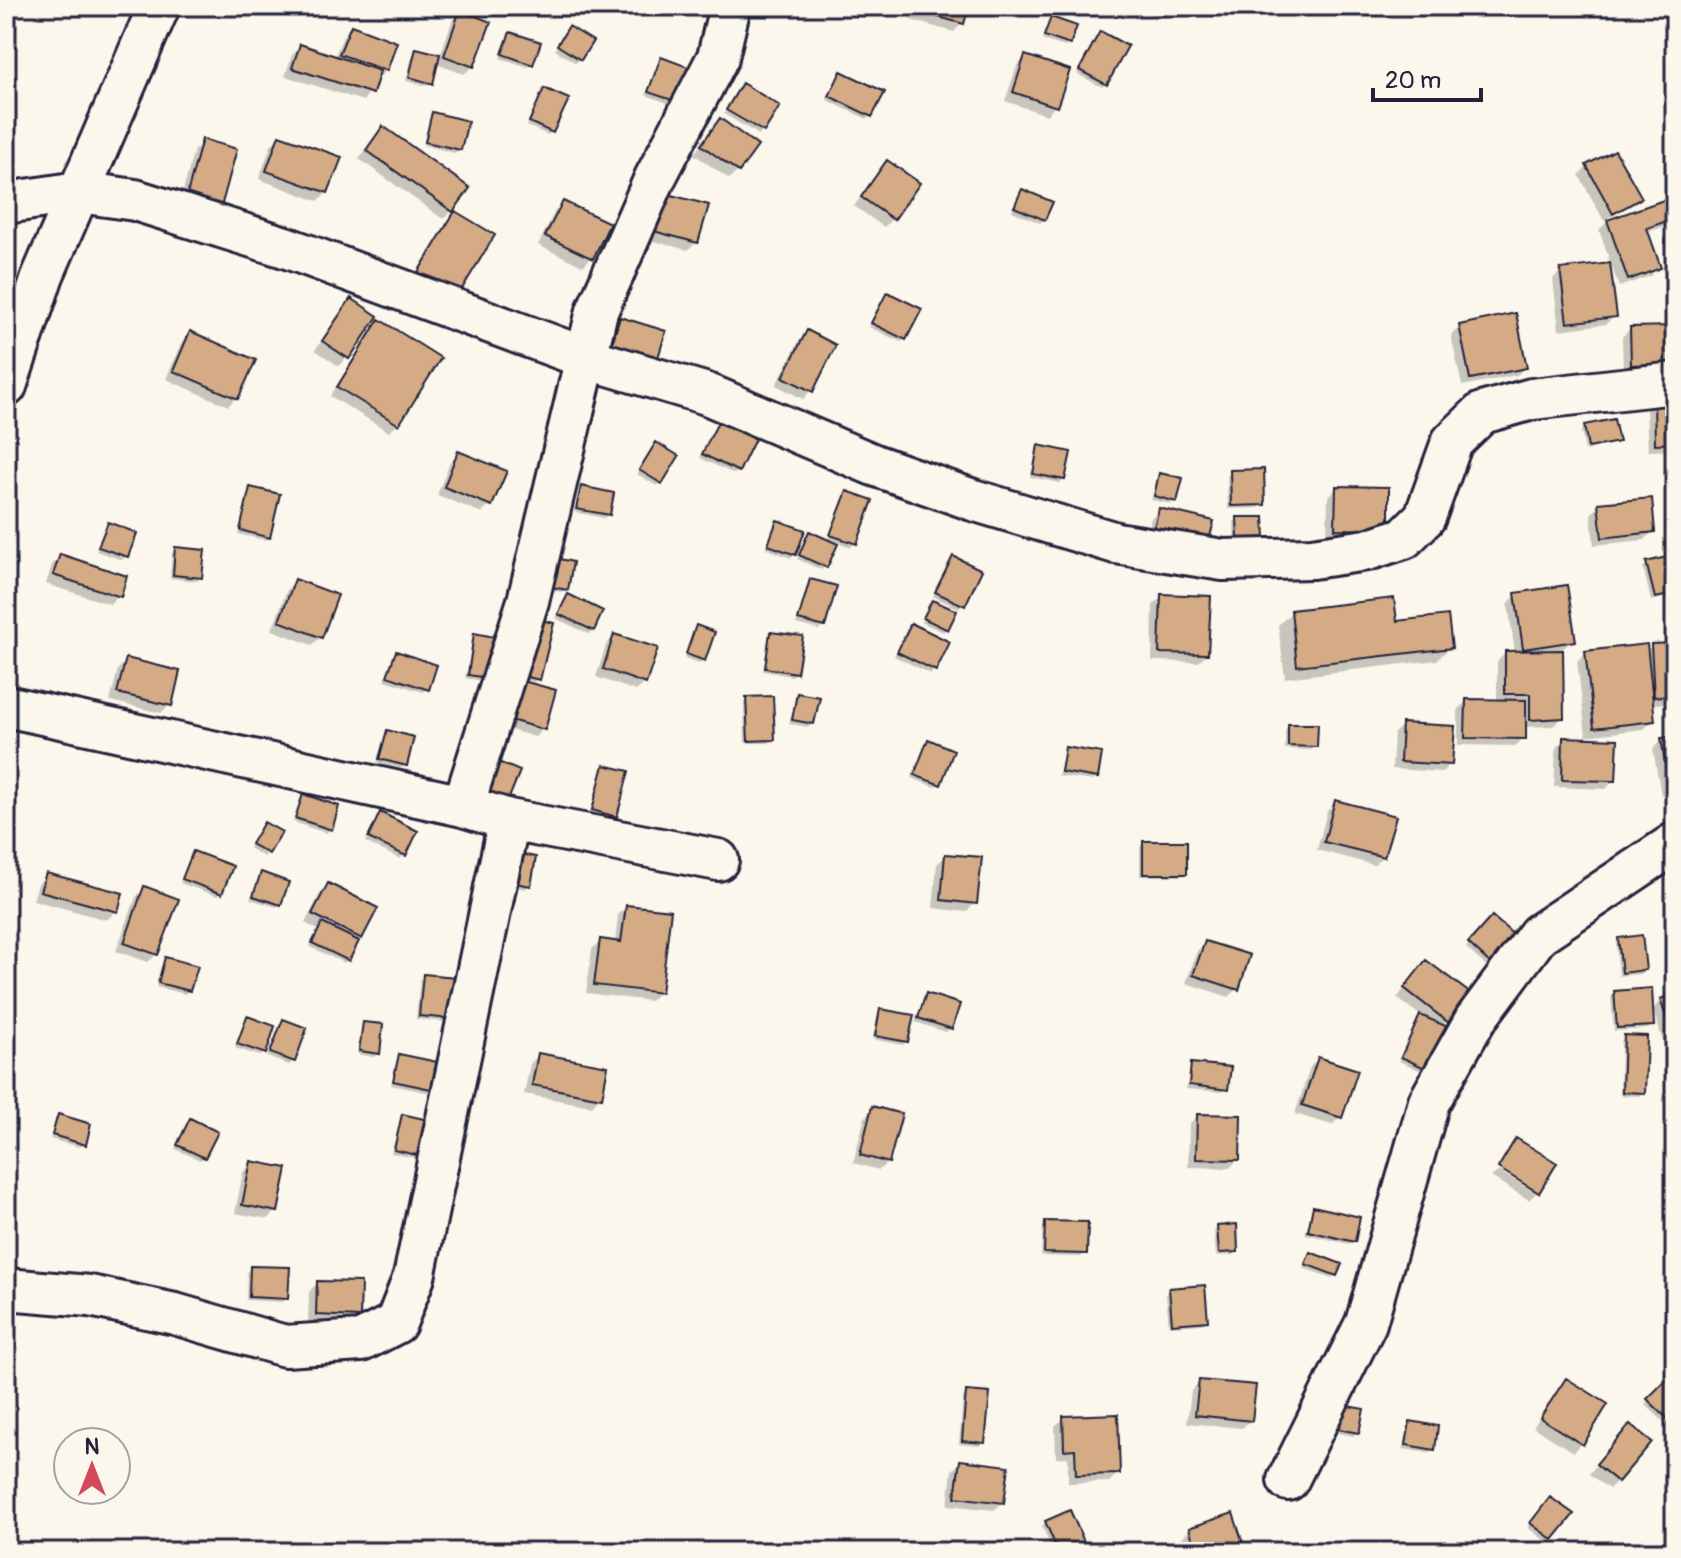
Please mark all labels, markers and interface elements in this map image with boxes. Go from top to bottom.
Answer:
scale bar [1373,52,1481,102]
text: 20 m [1385,66,1441,95]
north arrow [52,1426,132,1506]
text: N [85,1433,100,1461]

